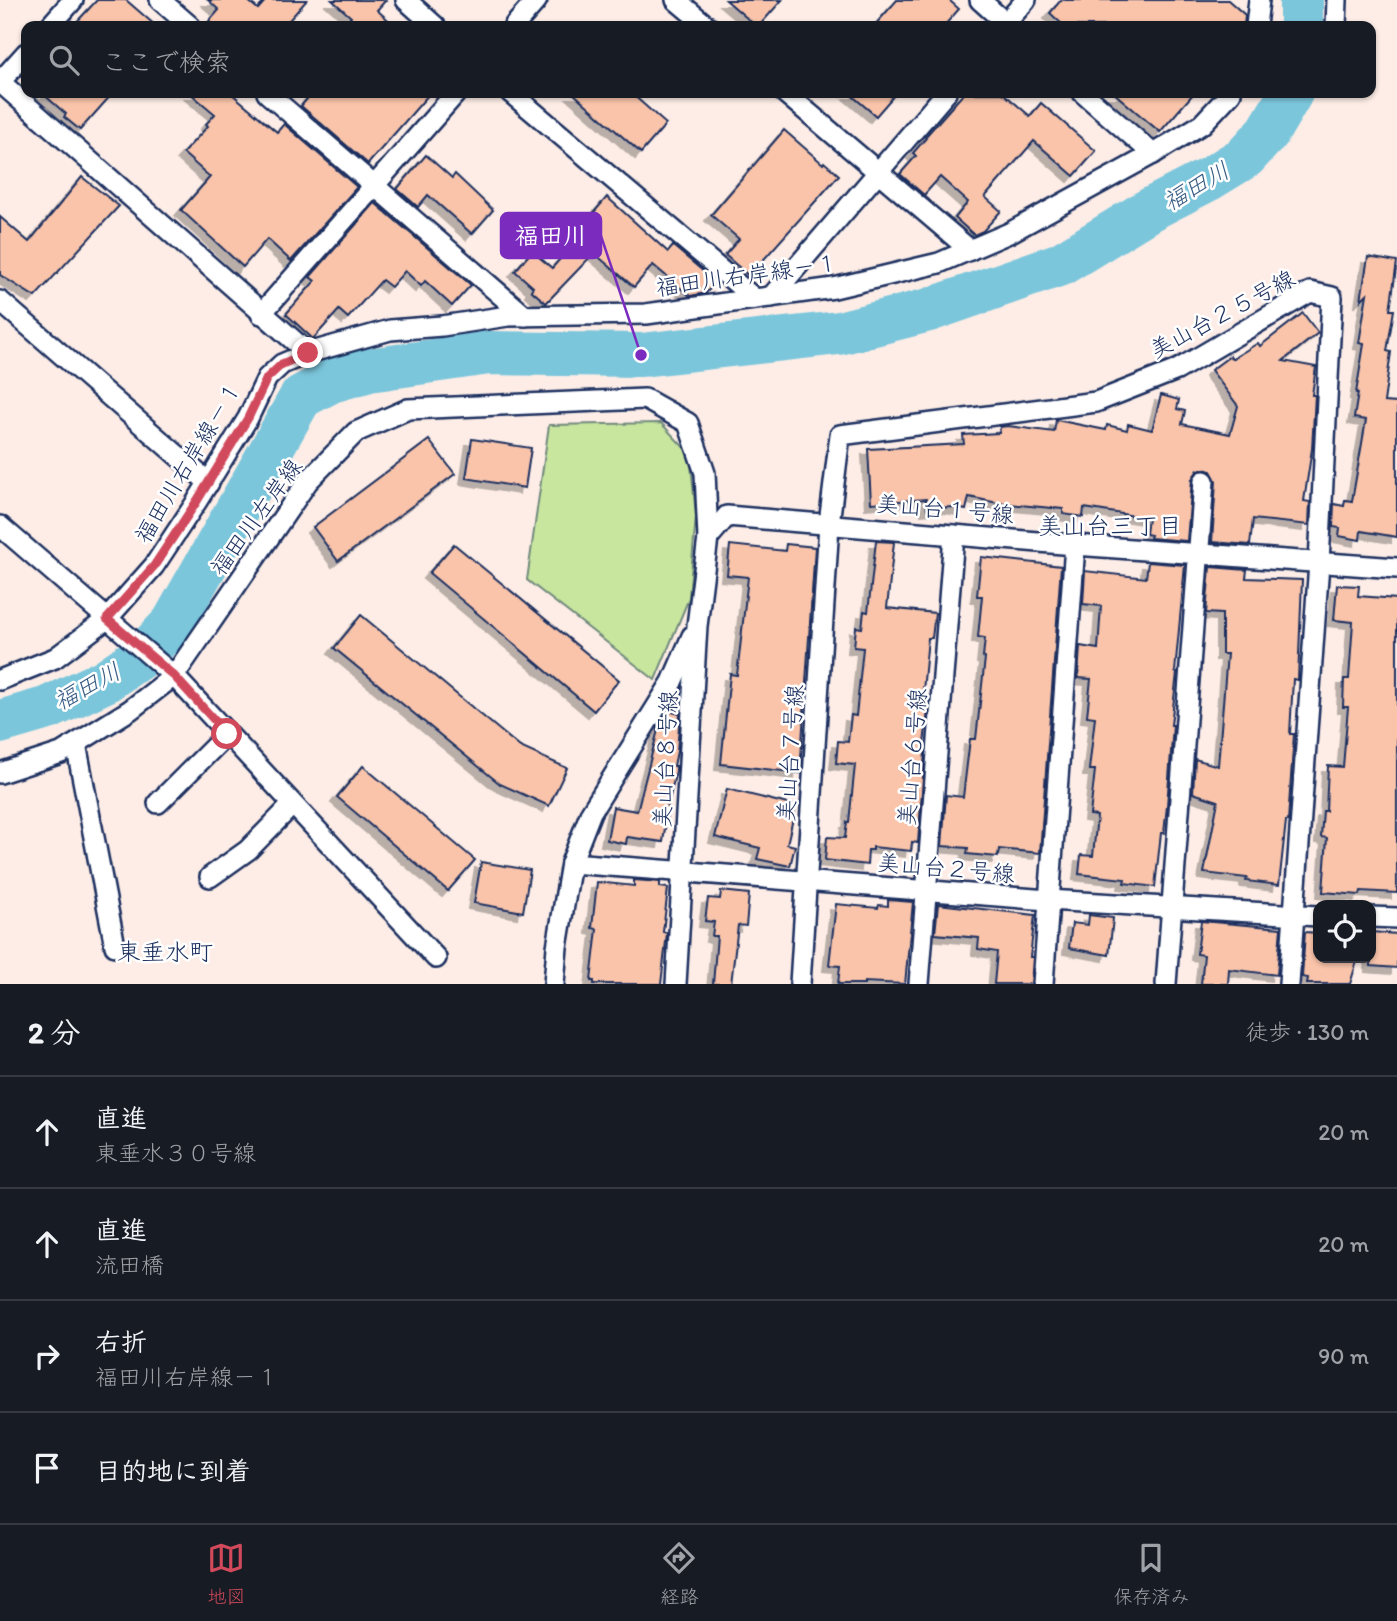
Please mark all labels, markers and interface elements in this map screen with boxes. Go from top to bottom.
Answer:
search box [21,21,1376,98]
icon: search [45,41,83,79]
text: ここで検索 [101,46,231,78]
water label: 福田川 [1158,155,1234,217]
callout: 福田川 [501,213,601,258]
text: 福田川 [515,221,587,250]
street label: 福田川右岸線－１ [654,248,840,302]
street label: 美山台２５号線 [1144,264,1300,364]
route end [292,337,323,368]
street label: 福田川右岸線－１ [129,376,247,548]
street label: 福田川左岸線 [204,453,308,581]
street label: 美山台１号線 [875,489,1015,529]
district label: 美山台三丁目 [1038,511,1182,540]
water label: 福田川 [48,656,126,716]
street label: 美山台７号線 [771,683,809,823]
street label: 美山台６号線 [892,687,932,827]
street label: 美山台８号線 [647,689,683,829]
route start [211,718,242,749]
street label: 美山台２号線 [876,848,1016,888]
map controls [1313,900,1376,963]
button: locate [1313,900,1376,963]
district label: 東垂水町 [117,937,213,966]
text: 2 分 [28,1014,81,1051]
text: 徒歩 · 130 m [1245,1018,1369,1046]
text: 直進 [95,1102,147,1134]
icon: ahead [28,1113,66,1151]
text: 20 m [1318,1118,1369,1146]
text: 東垂水３０号線 [95,1139,256,1167]
text: 直進 [95,1214,147,1246]
icon: ahead [28,1225,66,1263]
text: 20 m [1318,1230,1369,1258]
text: 流田橋 [95,1251,164,1279]
text: 右折 [95,1326,147,1358]
icon: right [28,1337,66,1375]
text: 90 m [1318,1342,1369,1370]
text: 福田川右岸線－１ [95,1363,279,1391]
icon: arrive [28,1449,66,1487]
text: 目的地に到着 [95,1455,251,1487]
tab: 地図 [207,1539,246,1608]
tab: 経路 [660,1539,699,1608]
tab: 保存済み [1113,1539,1190,1608]

